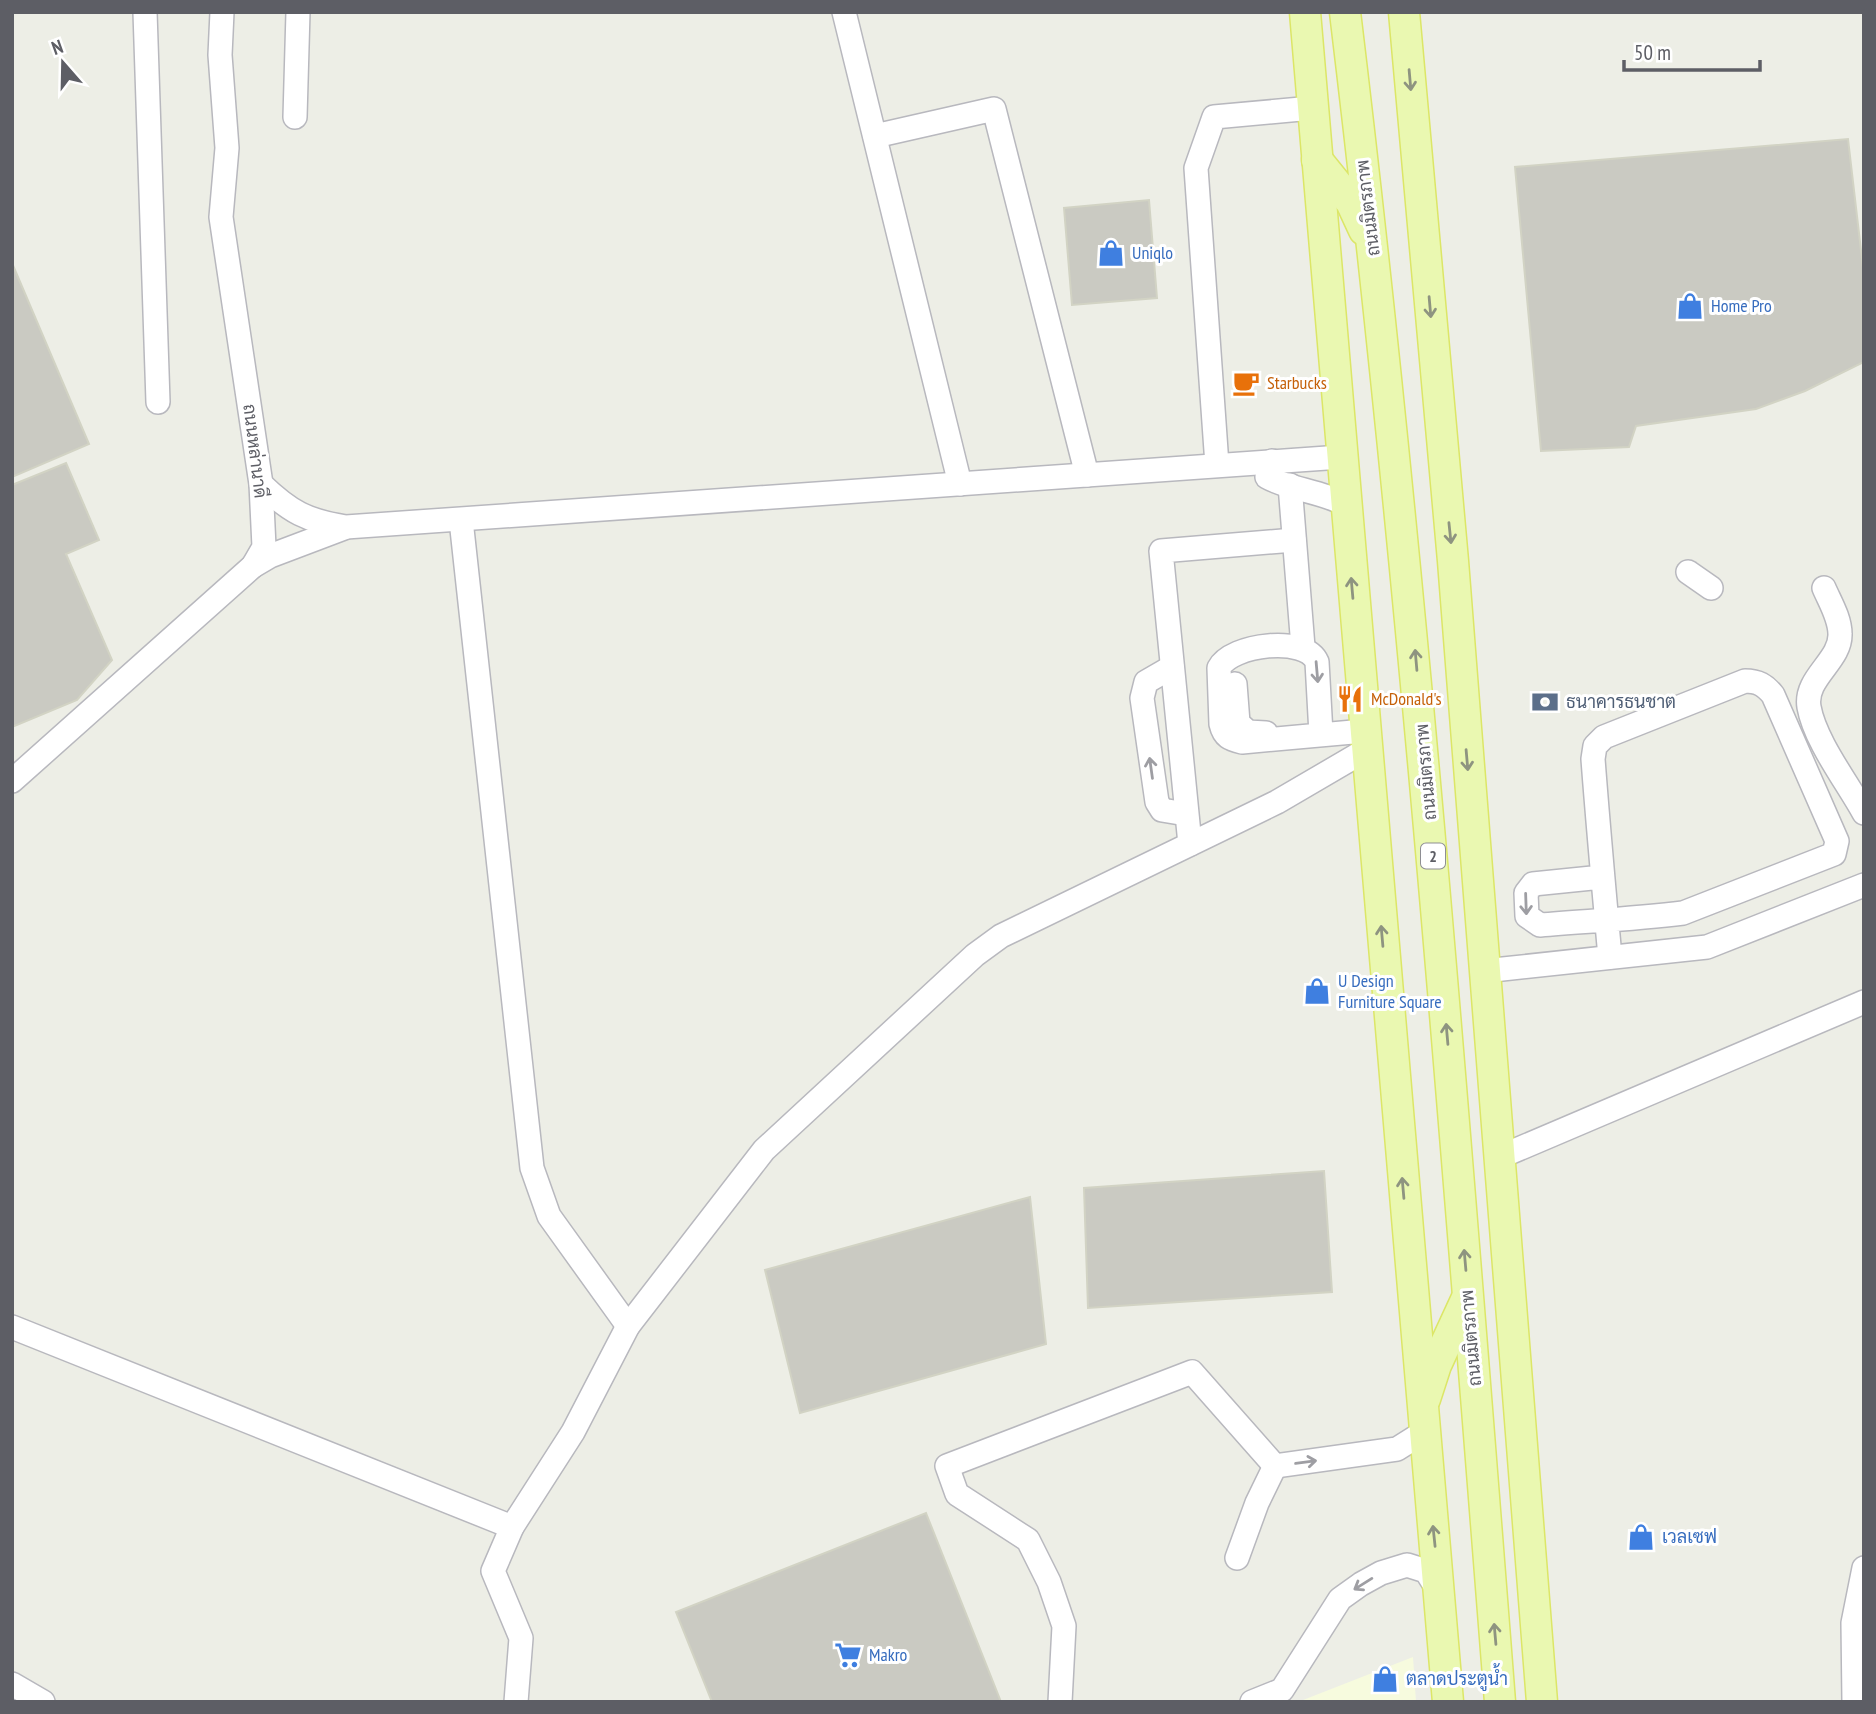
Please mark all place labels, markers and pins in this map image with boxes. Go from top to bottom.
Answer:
shop icon: Uniqlo [1096,238,1126,268]
place label: Uniqlo [1132,241,1173,264]
shop icon: Home Pro [1675,291,1705,321]
place label: Home Pro [1711,294,1772,317]
cafe icon: Starbucks [1231,368,1261,398]
place label: Starbucks [1267,371,1327,394]
restaurant icon: McDonald's [1335,684,1365,714]
place label: McDonald's [1371,687,1442,710]
bank icon: ธนาคารธนชาต [1530,687,1560,717]
place label: ธนาคารธนชาต [1566,690,1676,713]
place label: U Design Furniture Square [1338,969,1442,1013]
shop icon: U Design Furniture Square [1302,976,1332,1006]
shop icon: เวลเซฟ [1626,1522,1656,1552]
place label: เวลเซฟ [1662,1525,1717,1548]
supermarket icon: Makro [833,1640,863,1670]
place label: Makro [869,1643,908,1666]
place label: ตลาดประตูน้ำ [1406,1663,1508,1692]
shop icon: ตลาดประตูน้ำ [1370,1664,1400,1694]

